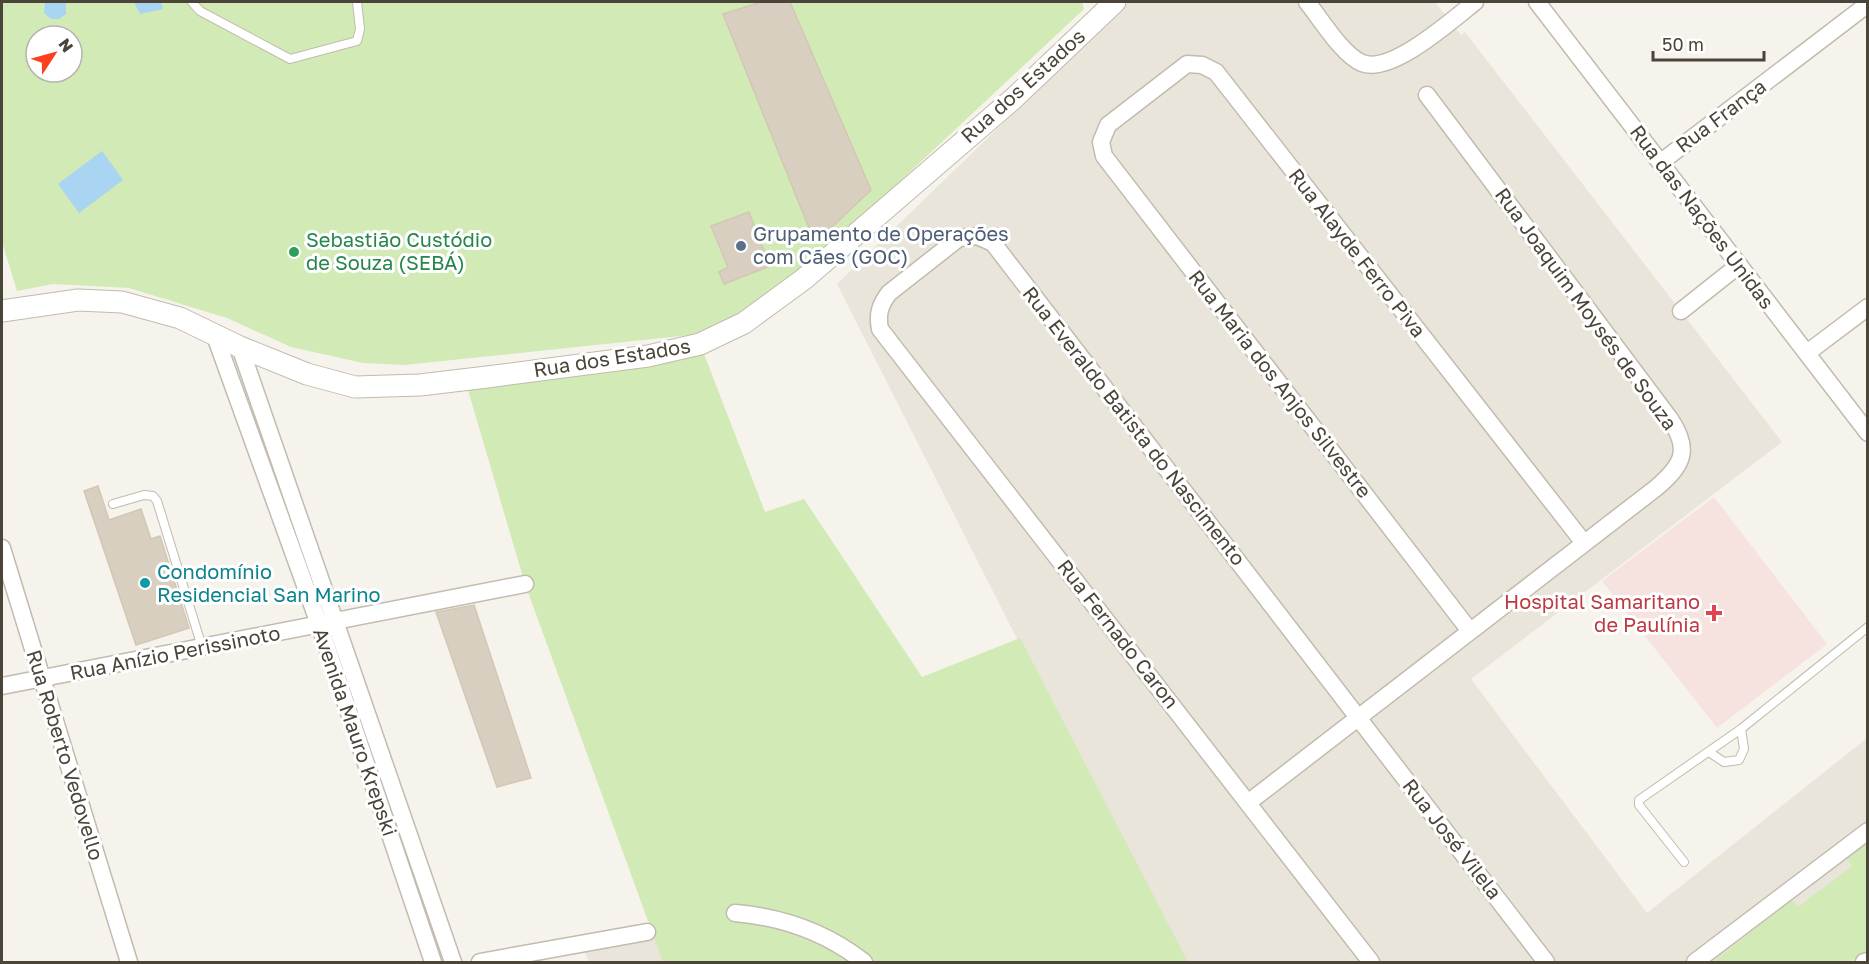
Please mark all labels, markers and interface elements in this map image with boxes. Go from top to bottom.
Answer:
street label: Rua dos Estados [955,23,1089,147]
north arrow [24,24,84,84]
scale bar [1653,24,1764,62]
text: 50 m [1662,33,1704,55]
text: N [54,34,78,56]
street label: Rua França [1670,73,1770,157]
street label: Rua das Nações Unidas [1626,120,1780,313]
street label: Rua Alayde Ferro Piva [1284,163,1431,342]
street label: Rua Joaquim Moysés de Souza [1491,183,1683,434]
place label: Grupamento de Operações com Cães (GOC) [753,221,1009,268]
place label: Sebastião Custódio de Souza (SEBÁ) [306,227,492,274]
marker: Grupamento de Operações com Cães (GOC) [734,239,748,253]
marker: Sebastião Custódio de Souza (SEBÁ) [287,245,301,259]
street label: Rua Maria dos Anjos Silvestre [1184,265,1377,502]
street label: Rua Everaldo Batista do Nascimento [1018,281,1251,570]
street label: Rua dos Estados [532,333,692,381]
street label: Rua Fernado Caron [1053,554,1184,713]
place label: Condomínio Residencial San Marino [157,559,380,606]
marker: Condomínio Residencial San Marino [138,576,152,590]
place label: Hospital Samaritano de Paulínia [1504,589,1700,636]
marker: Hospital Samaritano de Paulínia [1705,604,1723,622]
street label: Rua Anízio Perissinoto [68,620,282,684]
street label: Avenida Mauro Krepski [309,624,403,839]
street label: Rua Roberto Vedovello [22,647,109,863]
street label: Rua José Vilela [1398,773,1507,903]

